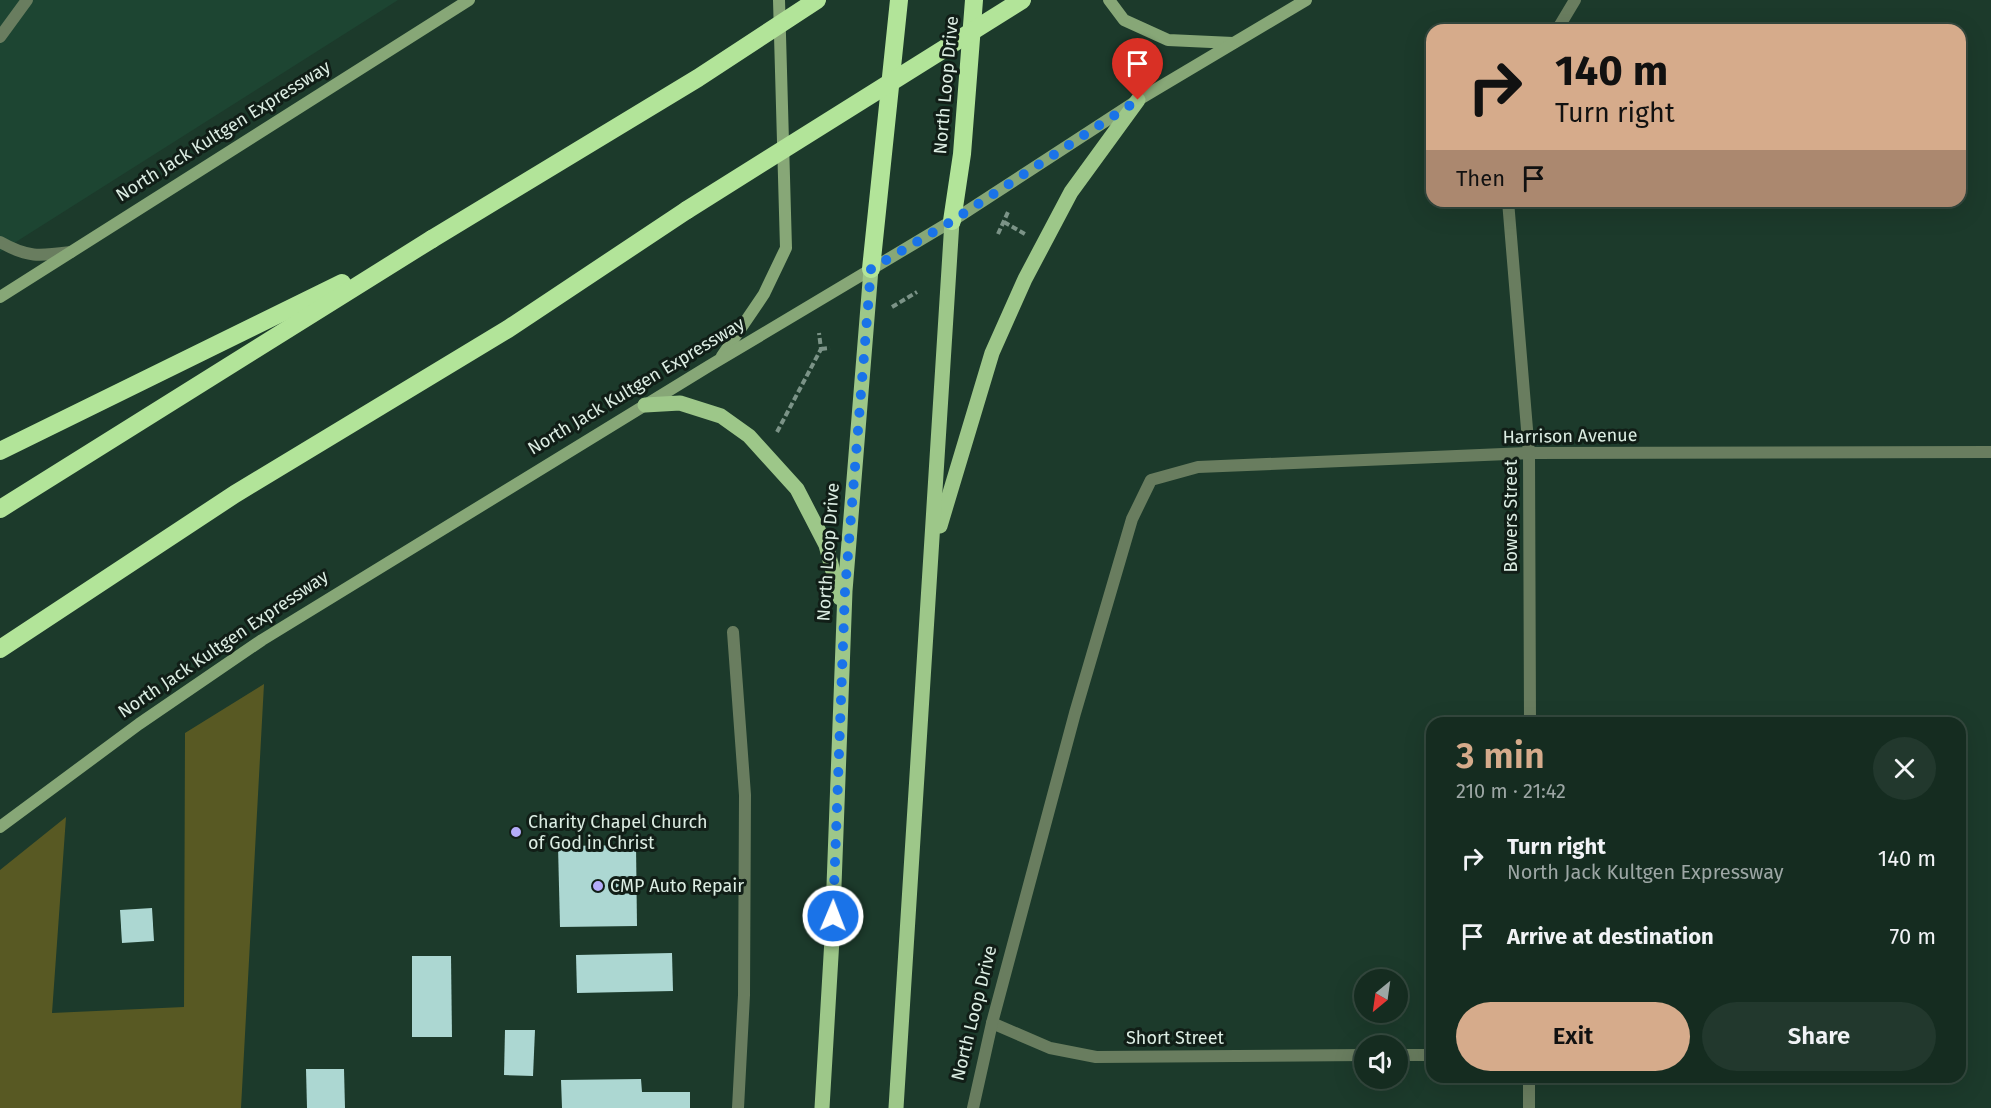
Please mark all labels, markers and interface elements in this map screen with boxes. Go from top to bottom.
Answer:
street label: North Loop Drive [929,15,963,155]
pin [1112,38,1163,100]
text: 140 m [1555,46,1668,96]
icon: arrive [1121,47,1154,80]
icon: right [1456,48,1534,126]
street label: North Jack Kultgen Expressway [112,56,334,206]
text: Turn right [1555,97,1675,129]
icon: arrive [1517,162,1550,195]
text: Then [1456,165,1505,192]
street label: North Jack Kultgen Expressway [524,312,748,460]
street label: Harrison Avenue [1502,424,1638,448]
street label: Bowers Street [1500,459,1522,572]
street label: North Loop Drive [812,482,844,622]
street label: North Jack Kultgen Expressway [114,565,332,723]
text: 3 min [1456,734,1545,778]
button: close [1873,737,1936,800]
text: 210 m · 21:42 [1456,779,1566,803]
place label: Charity Chapel Church of God in Christ [528,811,708,854]
marker: Charity Chapel Church of God in Christ [509,825,523,839]
text: Turn right [1507,833,1606,860]
icon: right [1456,842,1489,875]
text: 140 m [1878,845,1936,872]
text: North Jack Kultgen Expressway [1507,860,1784,884]
place label: CMP Auto Repair [610,875,744,897]
marker: CMP Auto Repair [591,879,605,893]
position arrow [801,884,865,948]
icon: arrive [1456,920,1489,953]
text: Arrive at destination [1507,923,1714,950]
text: 70 m [1890,923,1936,950]
street label: North Loop Drive [947,943,1001,1083]
north arrow [1354,969,1408,1023]
map controls [1354,969,1408,1089]
button: Exit [1456,1002,1690,1071]
button: Share [1702,1002,1936,1071]
street label: Short Street [1126,1027,1224,1049]
button: sound [1354,1035,1408,1089]

